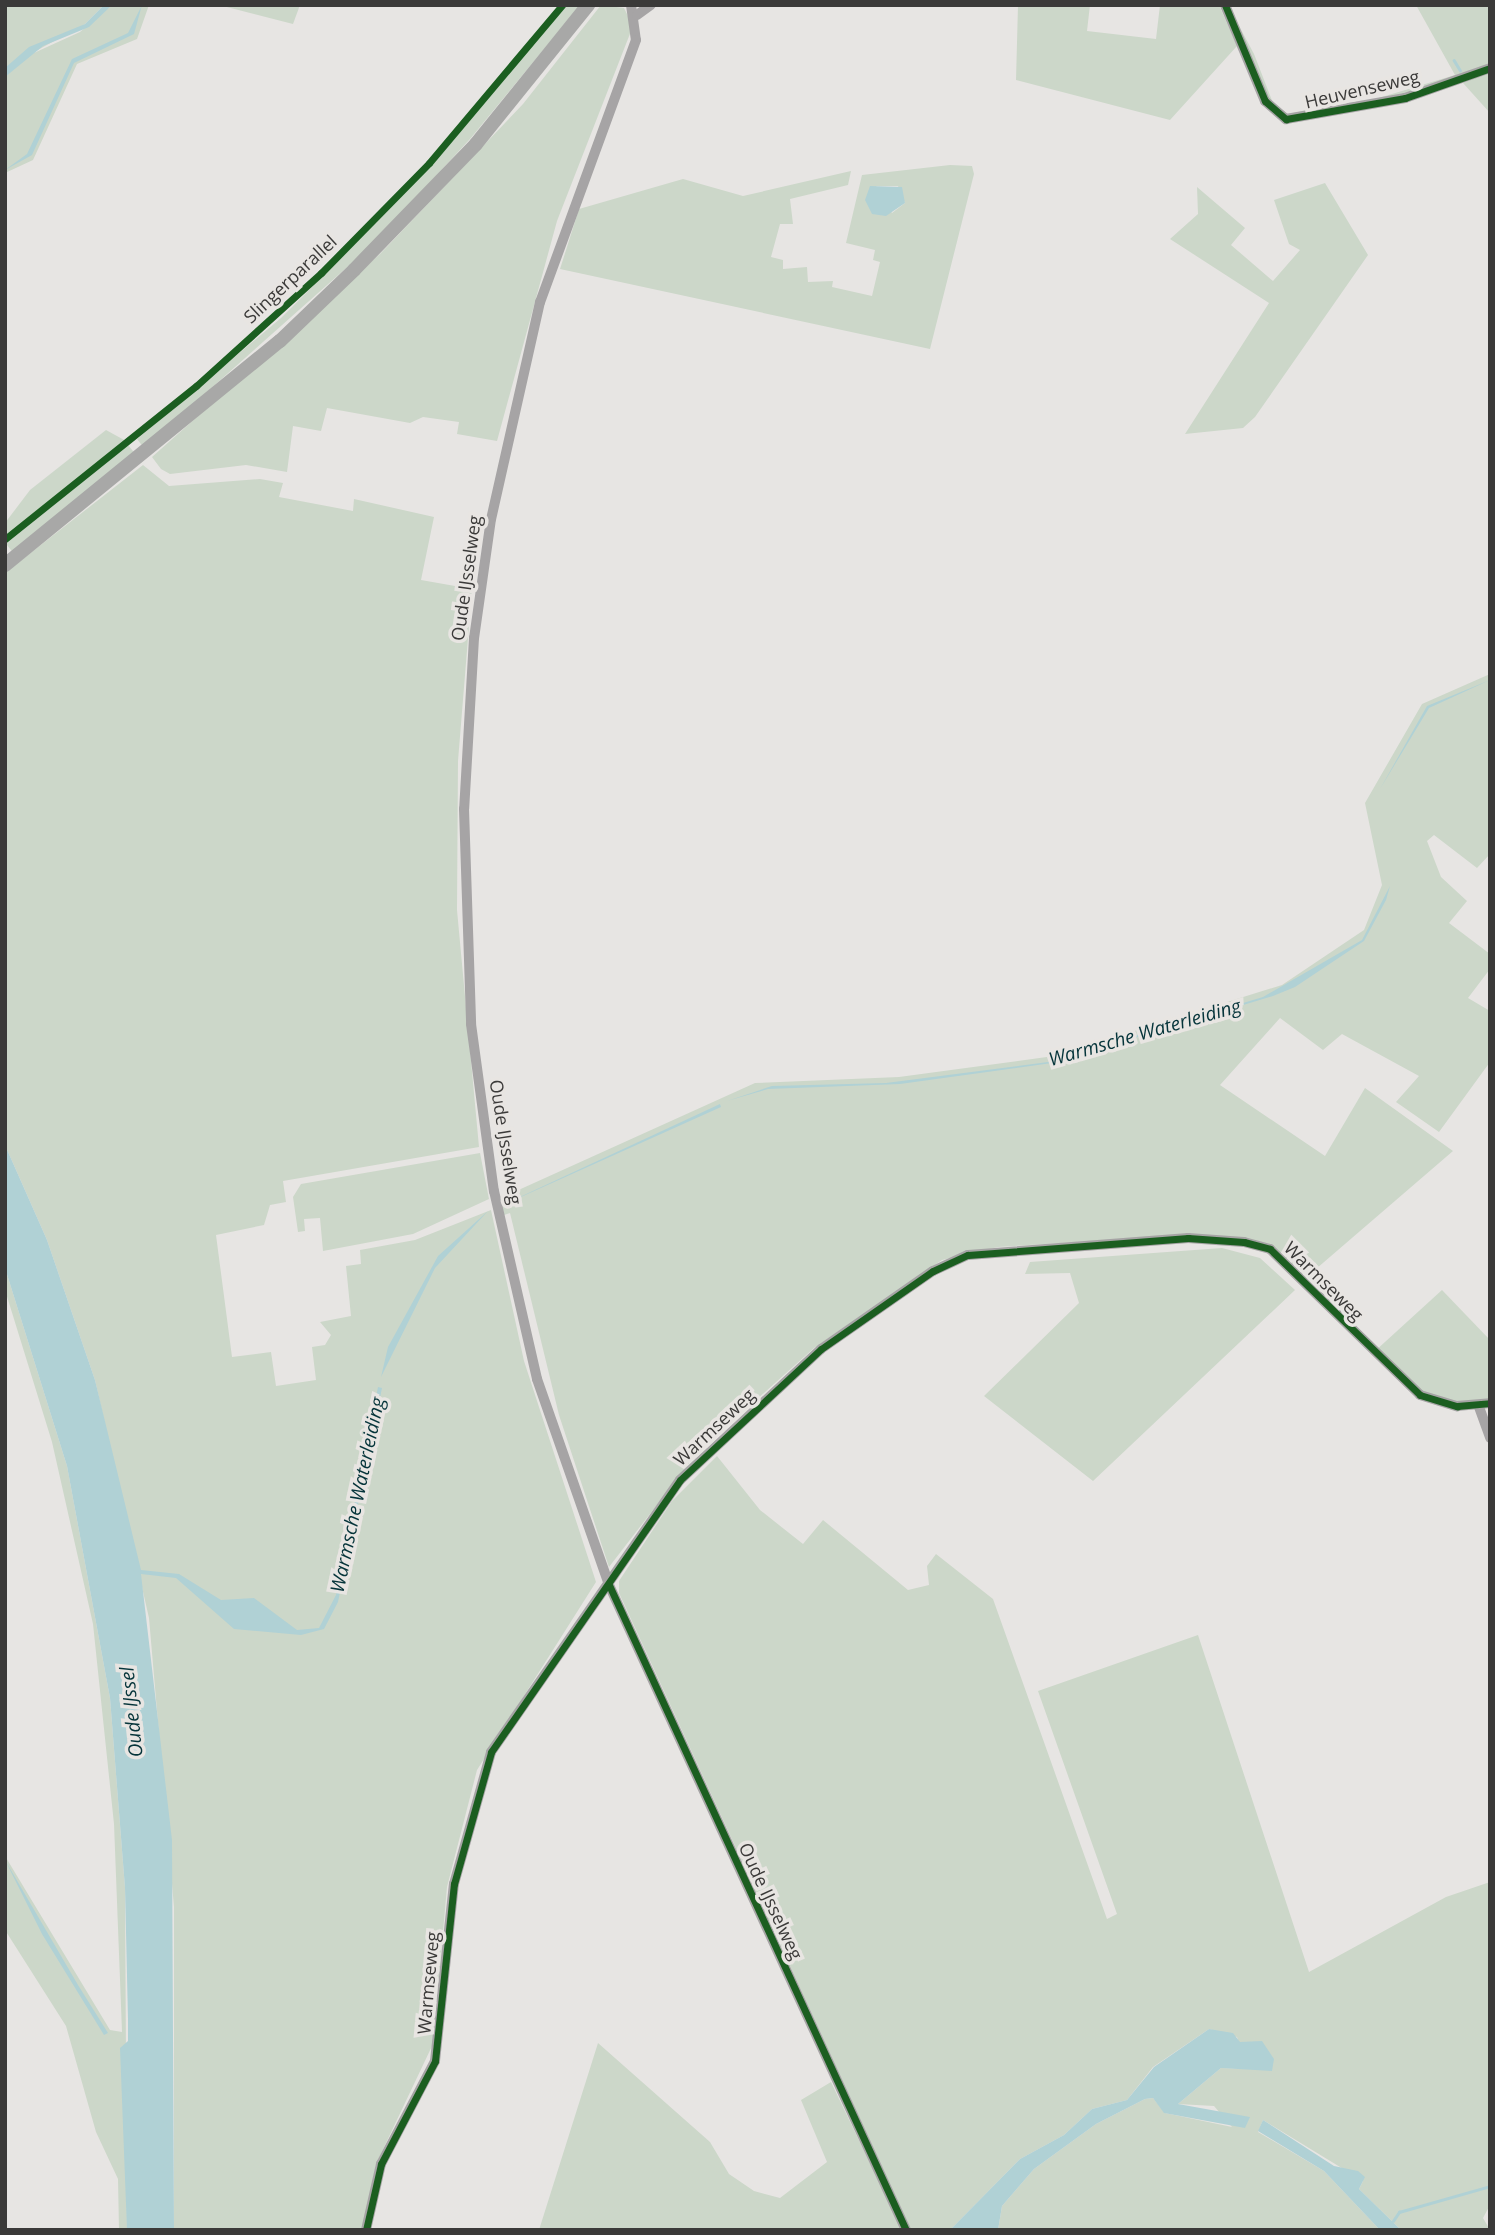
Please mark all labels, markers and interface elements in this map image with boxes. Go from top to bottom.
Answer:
street label: Heuvenseweg [1303,65,1421,113]
street label: Slingerparallel [239,230,341,328]
street label: Oude IJsselweg [447,514,485,642]
water label: Warmsche Waterleiding [1046,995,1244,1071]
street label: Oude IJsselweg [485,1078,527,1206]
street label: Warmseweg [1280,1237,1368,1325]
street label: Warmseweg [669,1384,759,1470]
water label: Warmsche Waterleiding [326,1395,390,1595]
water label: Oude IJssel [116,1666,148,1758]
street label: Oude IJsselweg [735,1839,807,1963]
street label: Warmseweg [413,1931,443,2035]

